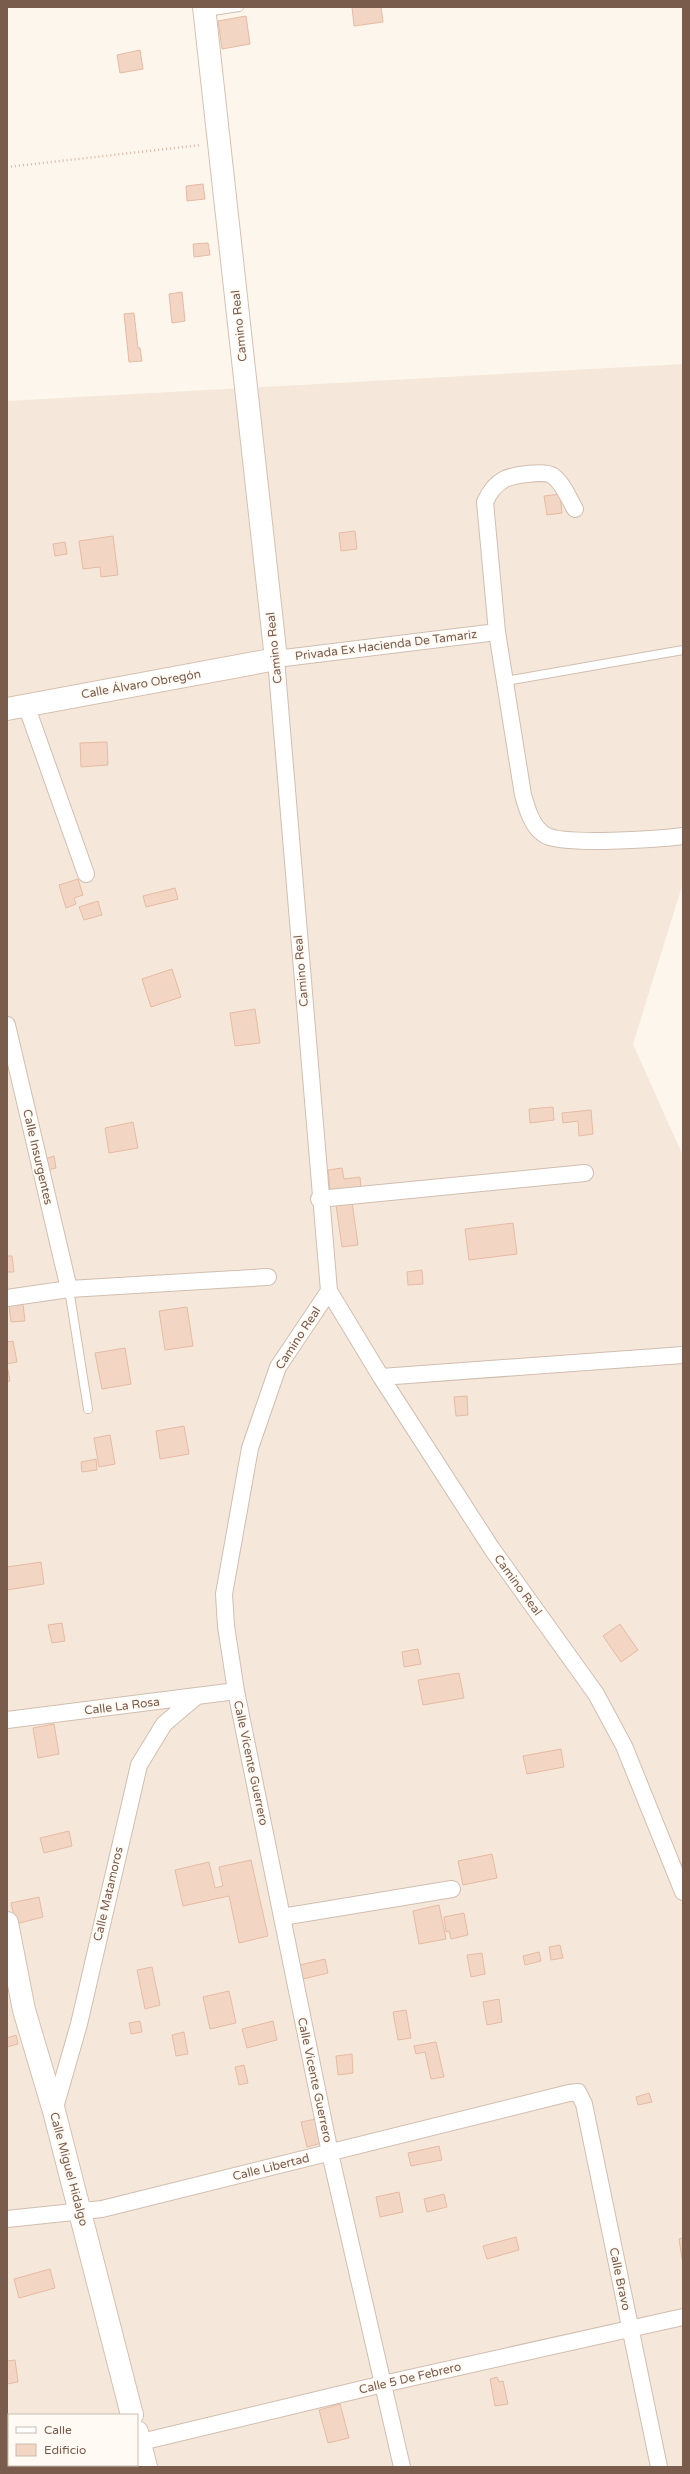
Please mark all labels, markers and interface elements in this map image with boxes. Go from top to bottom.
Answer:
street label: Camino Real [228,290,250,362]
street label: Camino Real [263,612,285,684]
street label: Privada Ex Hacienda De Tamariz [294,627,478,663]
street label: Calle Álvaro Obregón [80,667,202,701]
street label: Camino Real [291,935,311,1007]
street label: Calle Insurgentes [20,1108,56,1206]
street label: Camino Real [273,1304,323,1372]
street label: Camino Real [491,1552,545,1618]
street label: Calle La Rosa [83,1694,161,1718]
street label: Calle Vicente Guerrero [231,1699,271,1827]
street label: Calle Matamoros [90,1845,126,1942]
street label: Calle Vicente Guerrero [295,2016,335,2144]
street label: Calle Miguel Hidalgo [47,2111,91,2227]
street label: Calle Libertad [231,2151,311,2183]
street label: Calle Bravo [606,2246,634,2312]
street label: Calle 5 De Febrero [358,2359,462,2397]
legend [8,2414,138,2466]
text: Calle [44,2423,72,2437]
text: Edificio [44,2443,86,2457]

